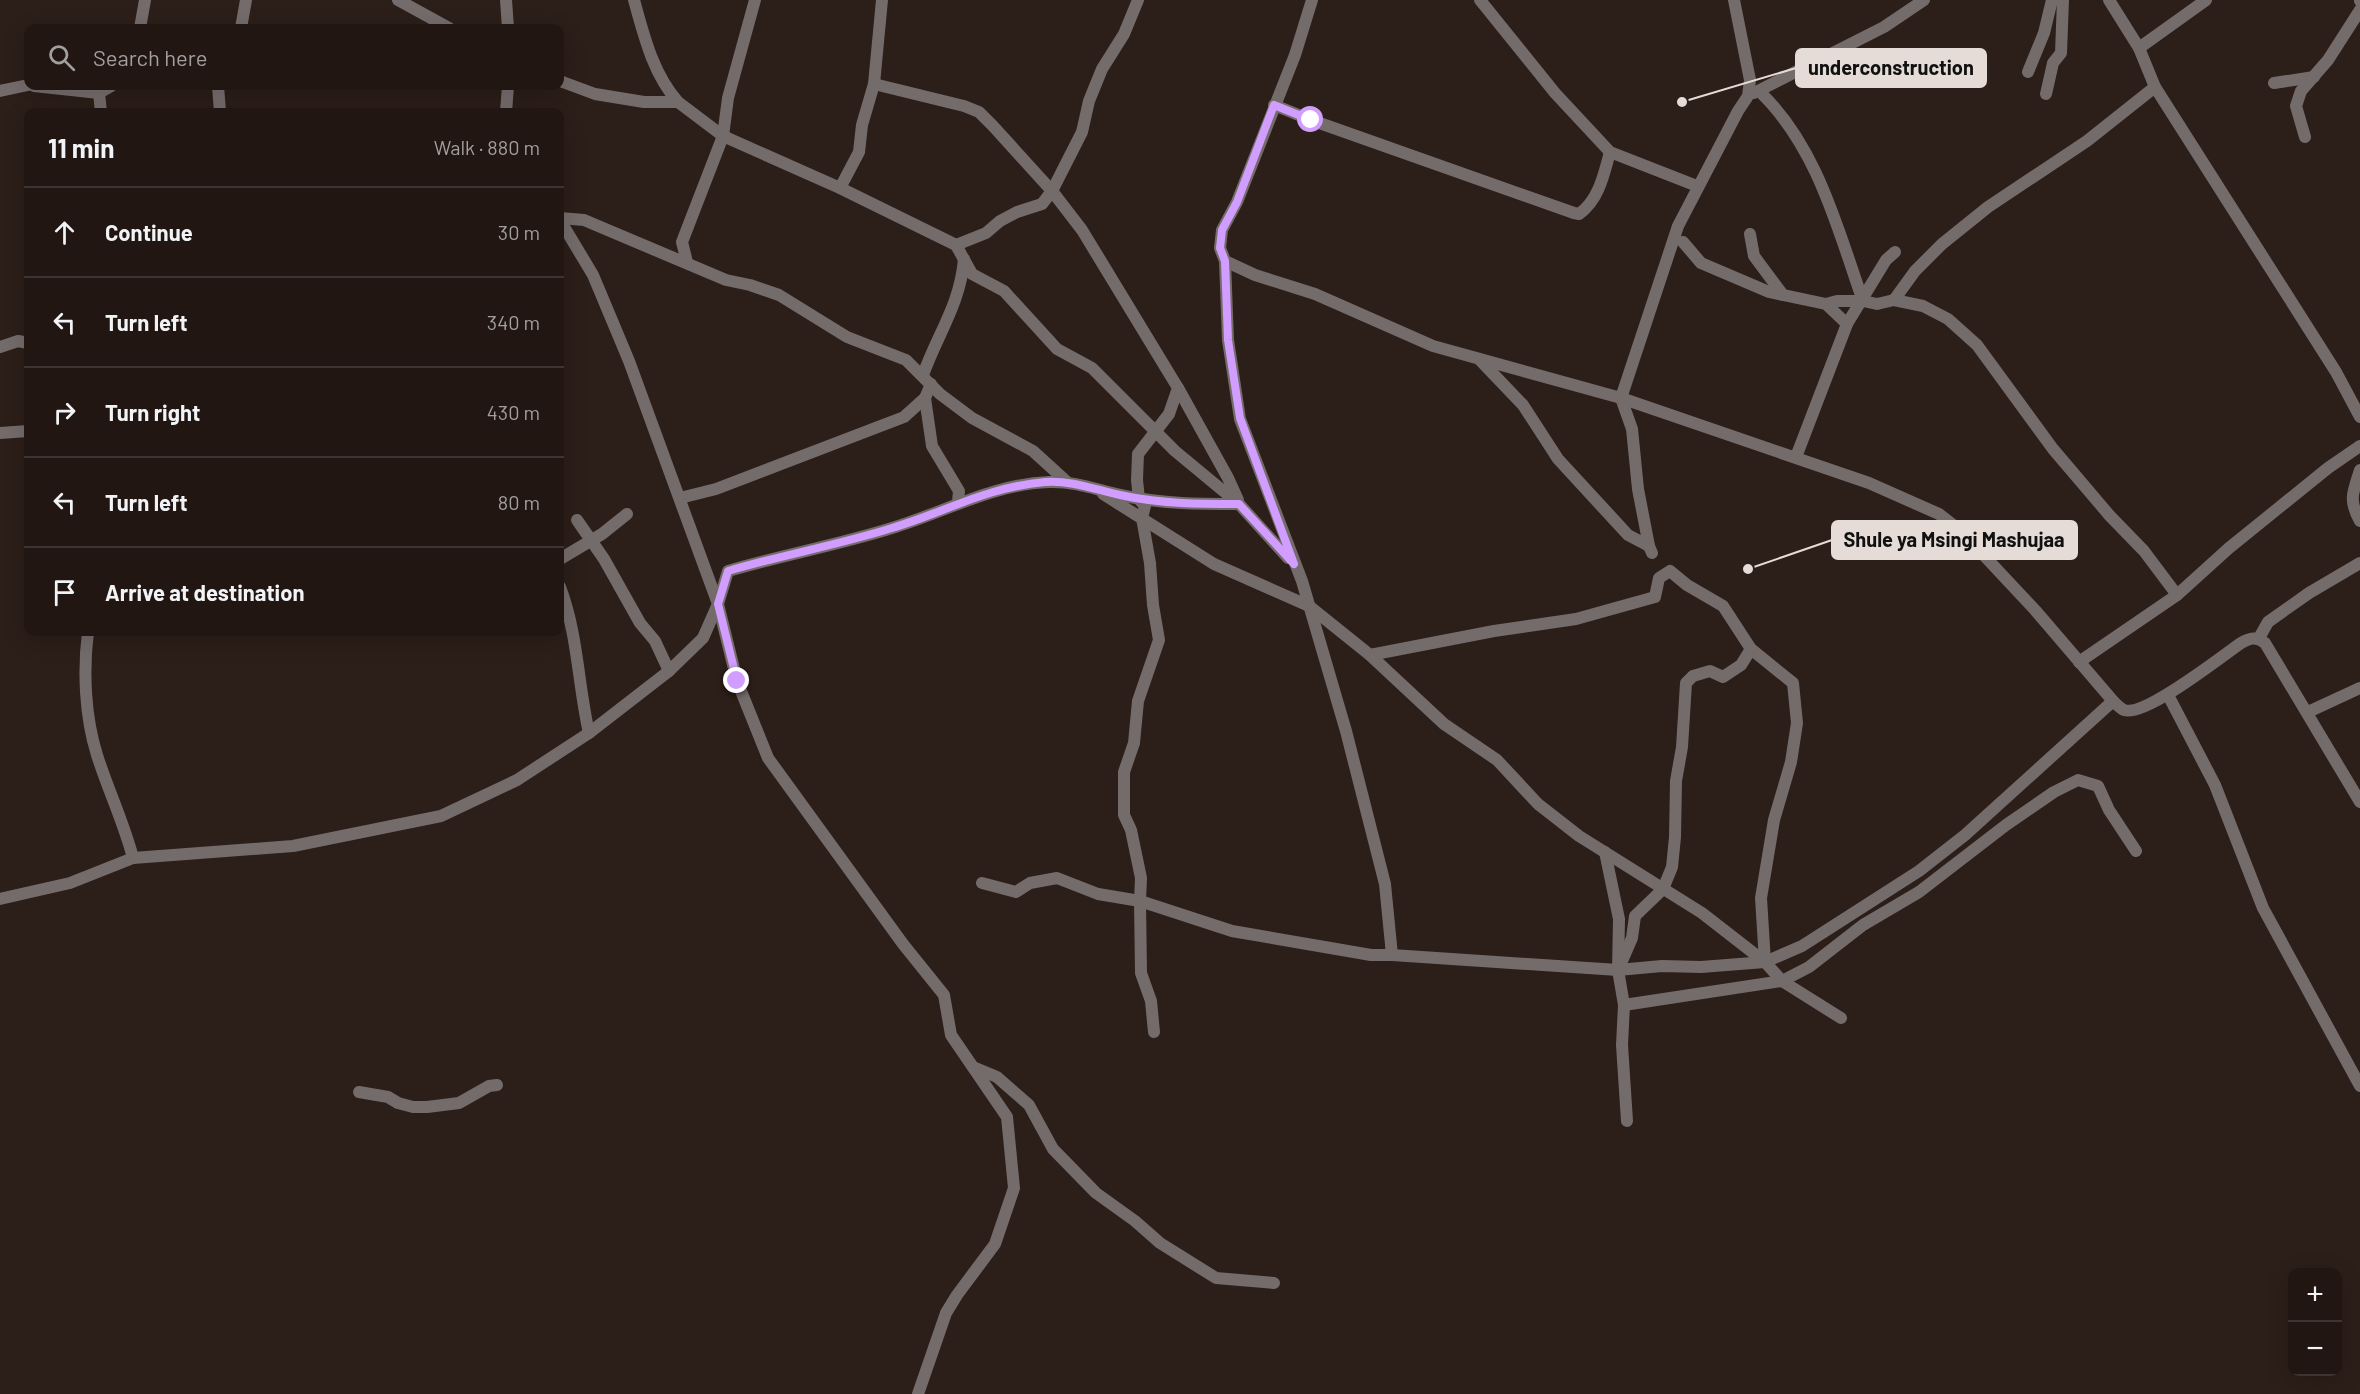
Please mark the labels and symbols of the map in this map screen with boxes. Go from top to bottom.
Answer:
callout: underconstruction [1796,49,1986,87]
text: underconstruction [1808,55,1974,79]
route start [1297,106,1323,132]
callout: Shule ya Msingi Mashujaa [1832,521,2077,559]
text: Shule ya Msingi Mashujaa [1843,527,2065,551]
route end [723,667,749,693]

